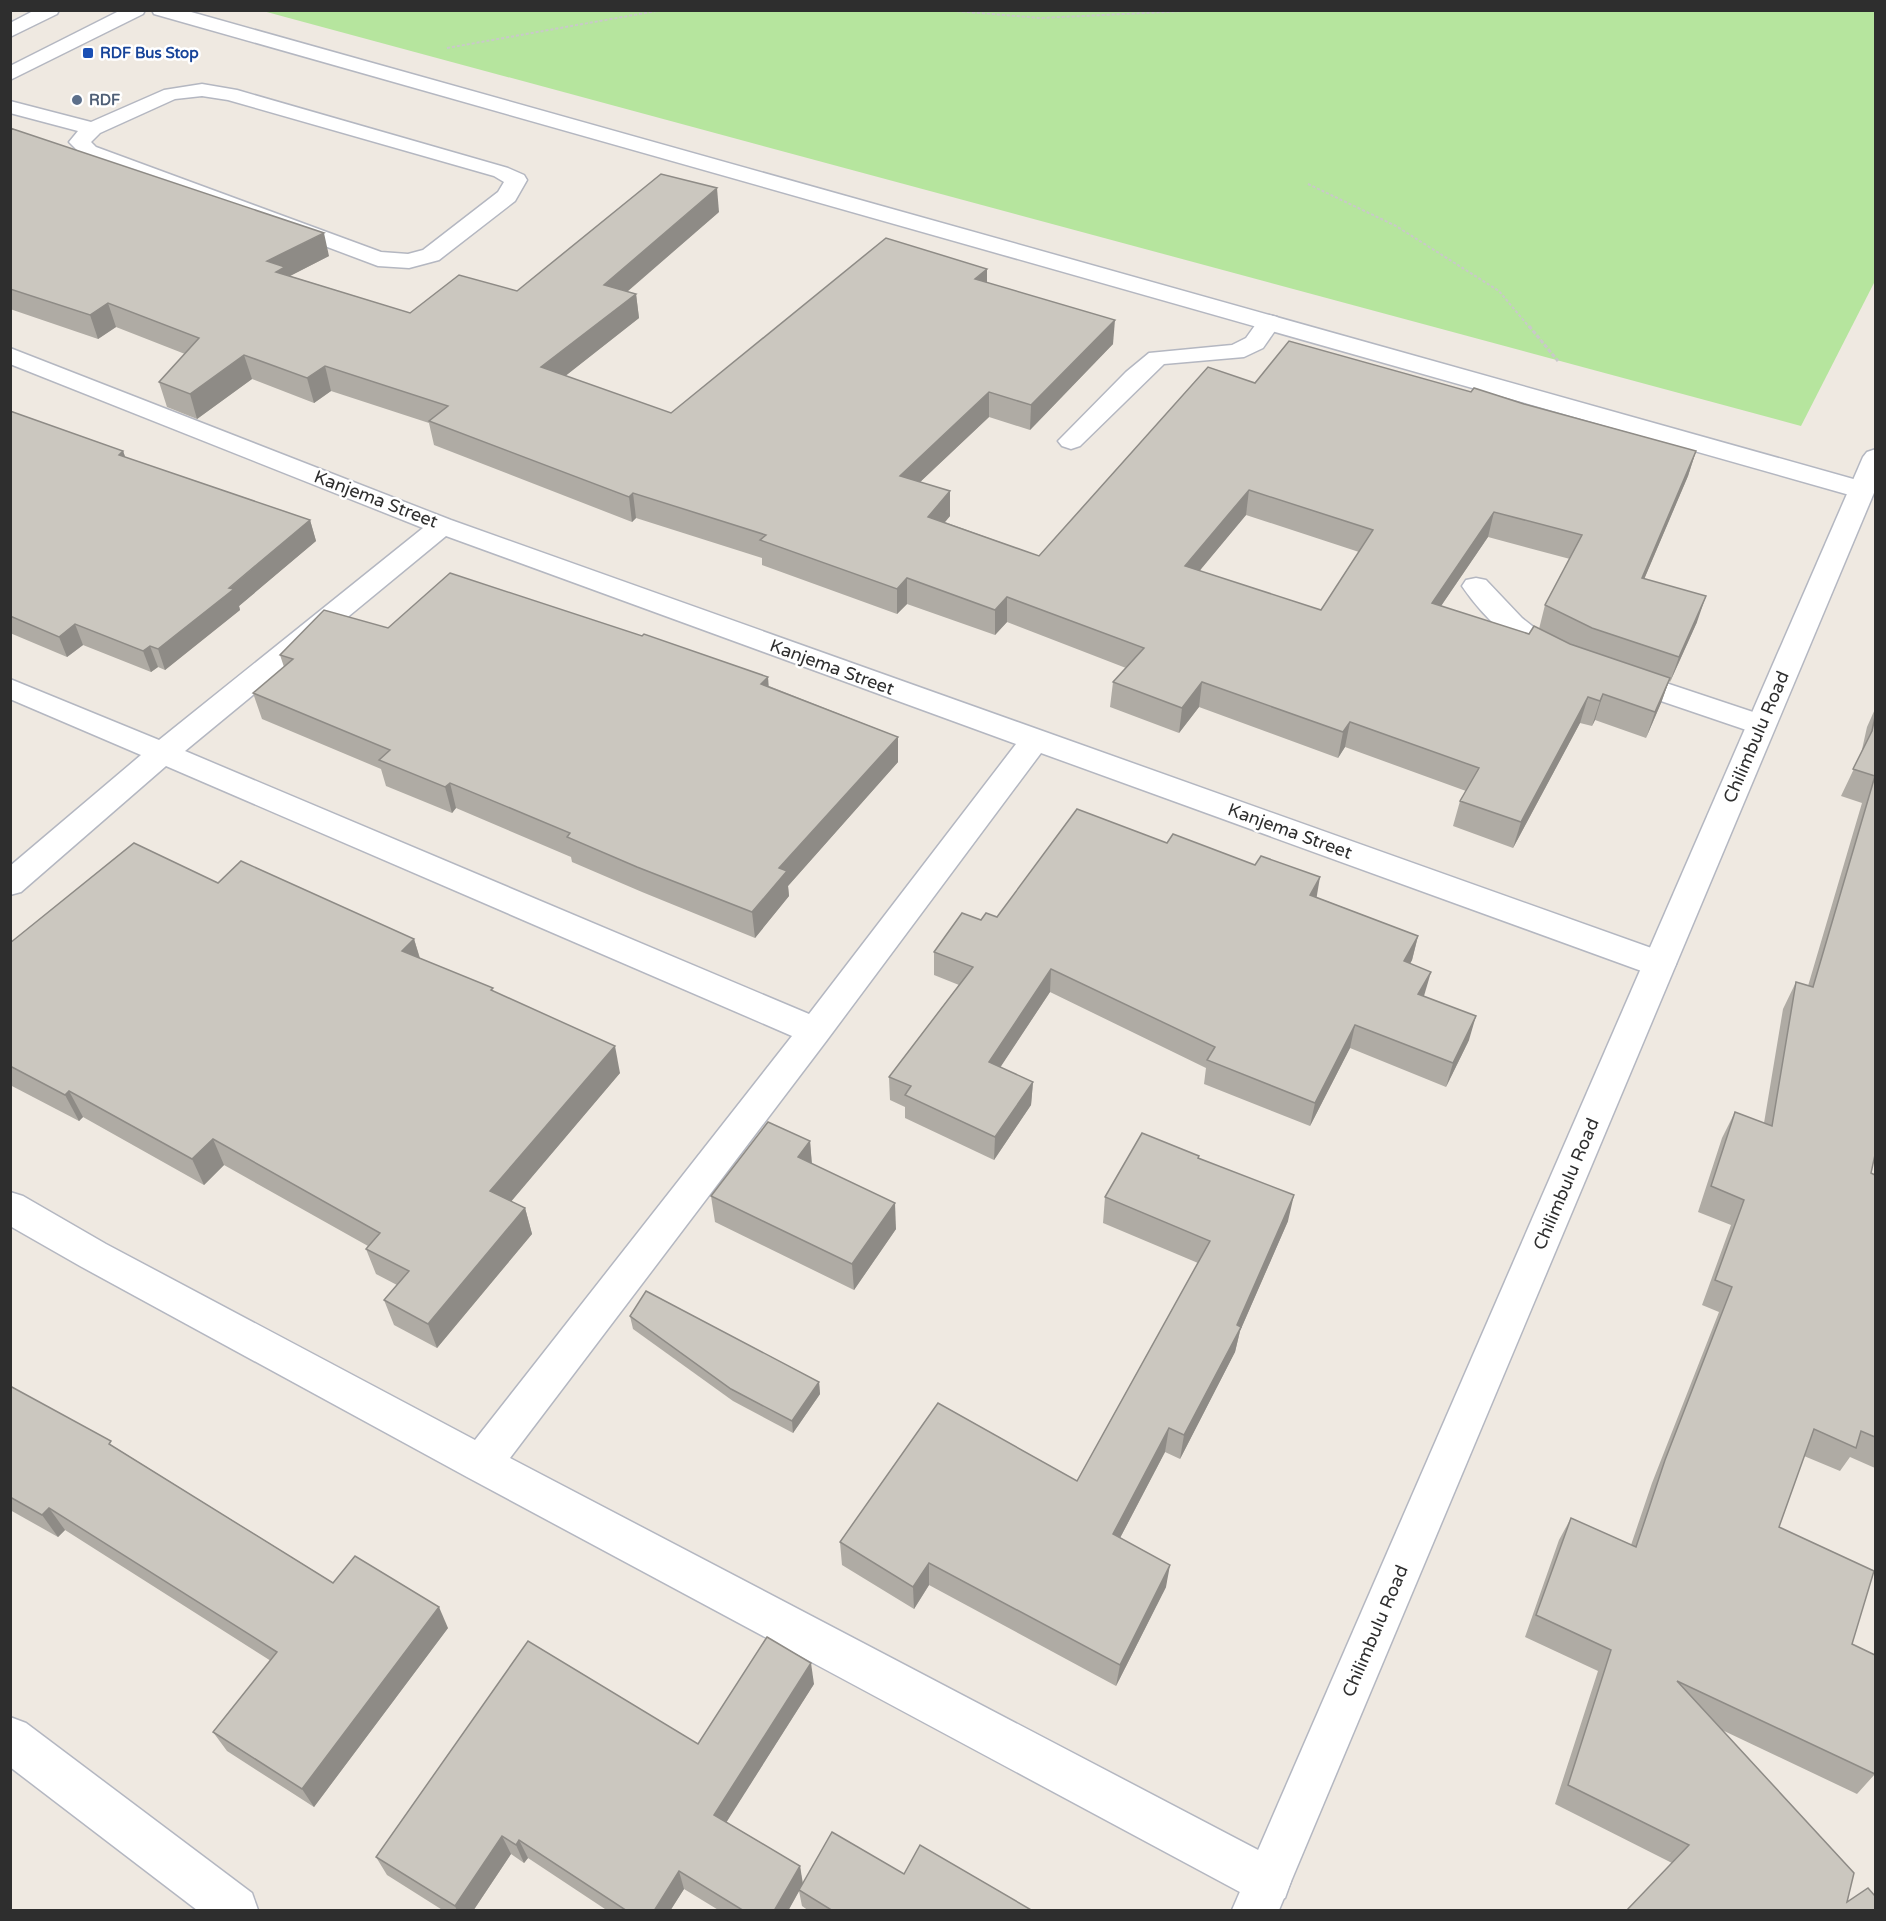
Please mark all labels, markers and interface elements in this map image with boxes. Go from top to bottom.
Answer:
place label: RDF Bus Stop [100,44,199,63]
marker: RDF Bus Stop [81,46,95,60]
place label: RDF [89,91,120,109]
marker: RDF [70,93,84,107]
street label: Kanjema Street [311,465,441,533]
street label: Kanjema Street [767,634,897,700]
street label: Chilimbulu Road [1718,668,1794,806]
street label: Kanjema Street [1225,798,1355,864]
street label: Chilimbulu Road [1528,1115,1604,1253]
street label: Chilimbulu Road [1337,1562,1413,1700]

